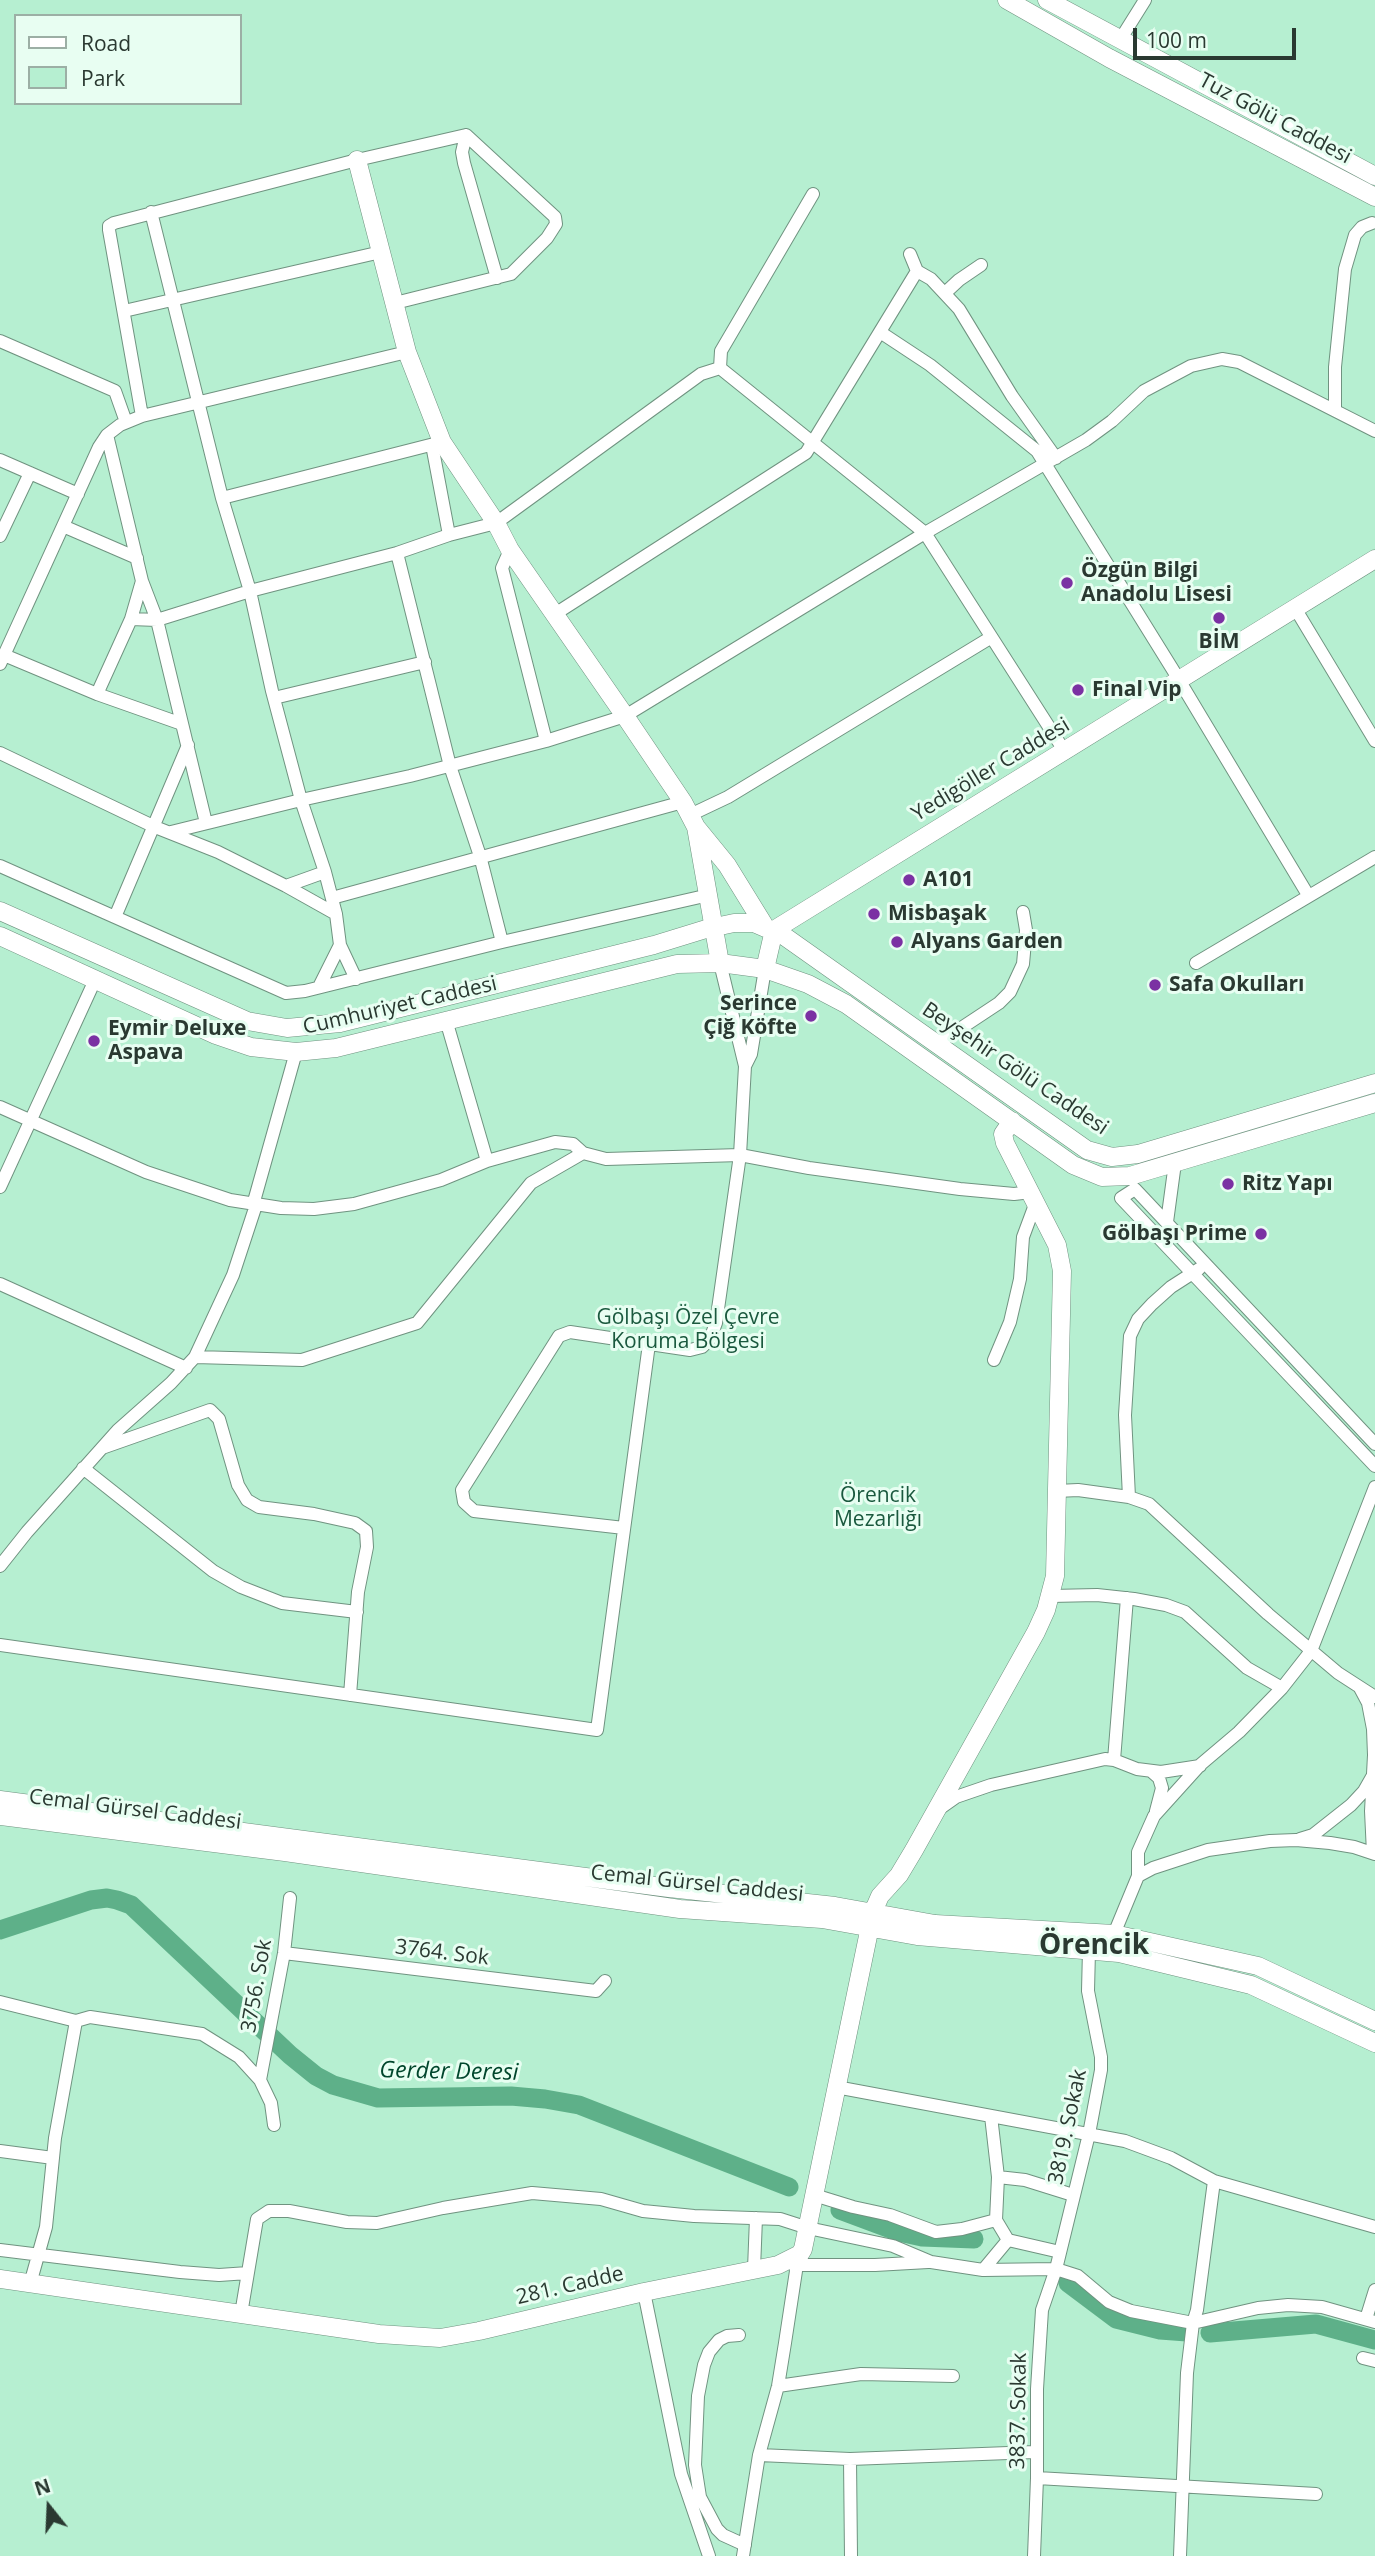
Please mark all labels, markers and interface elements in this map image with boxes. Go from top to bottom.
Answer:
legend [14,14,242,105]
scale bar [1137,14,1300,58]
text: 100 m [1146,26,1207,54]
text: Road [81,29,131,57]
text: Park [81,64,125,92]
street label: Tuz Gölü Caddesi [1194,68,1356,170]
place label: Özgün Bilgi Anadolu Lisesi [1081,558,1232,608]
marker: Özgün Bilgi Anadolu Lisesi [1059,575,1075,591]
marker: BİM [1211,610,1227,626]
place label: BİM [1199,629,1239,655]
place label: Final Vip [1092,677,1182,703]
marker: Final Vip [1070,682,1086,698]
street label: Yedigöller Caddesi [907,713,1075,827]
place label: A101 [923,867,974,893]
marker: A101 [901,872,917,888]
place label: Misbaşak [888,901,987,927]
marker: Misbaşak [866,906,882,922]
place label: Alyans Garden [911,929,1063,955]
marker: Alyans Garden [889,934,905,950]
street label: Cumhuriyet Caddesi [301,971,499,1041]
place label: Safa Okulları [1169,972,1305,998]
marker: Safa Okulları [1147,977,1163,993]
place label: Serince Çiğ Köfte [703,991,797,1041]
street label: Beyşehir Gölü Caddesi [917,997,1113,1141]
marker: Serince Çiğ Köfte [803,1008,819,1024]
place label: Eymir Deluxe Aspava [108,1016,246,1066]
marker: Eymir Deluxe Aspava [86,1033,102,1049]
place label: Ritz Yapı [1242,1171,1333,1197]
marker: Ritz Yapı [1220,1176,1236,1192]
place label: Gölbaşı Prime [1102,1221,1247,1247]
marker: Gölbaşı Prime [1253,1226,1269,1242]
park label: Gölbaşı Özel Çevre Koruma Bölgesi [596,1305,780,1355]
park label: Örencik Mezarlığı [834,1483,922,1533]
street label: Cemal Gürsel Caddesi [27,1784,243,1836]
street label: Cemal Gürsel Caddesi [589,1860,805,1908]
district label: Örencik [1039,1929,1149,1963]
street label: 3764. Sok [394,1935,490,1971]
street label: 3756. Sok [236,1937,278,2035]
water label: Gerder Deresi [379,2057,519,2087]
street label: 3819. Sokak [1044,2067,1092,2187]
street label: 281. Cadde [514,2261,626,2311]
street label: 3837. Sokak [1005,2352,1033,2470]
north arrow [14,2472,84,2542]
text: N [31,2472,54,2502]

